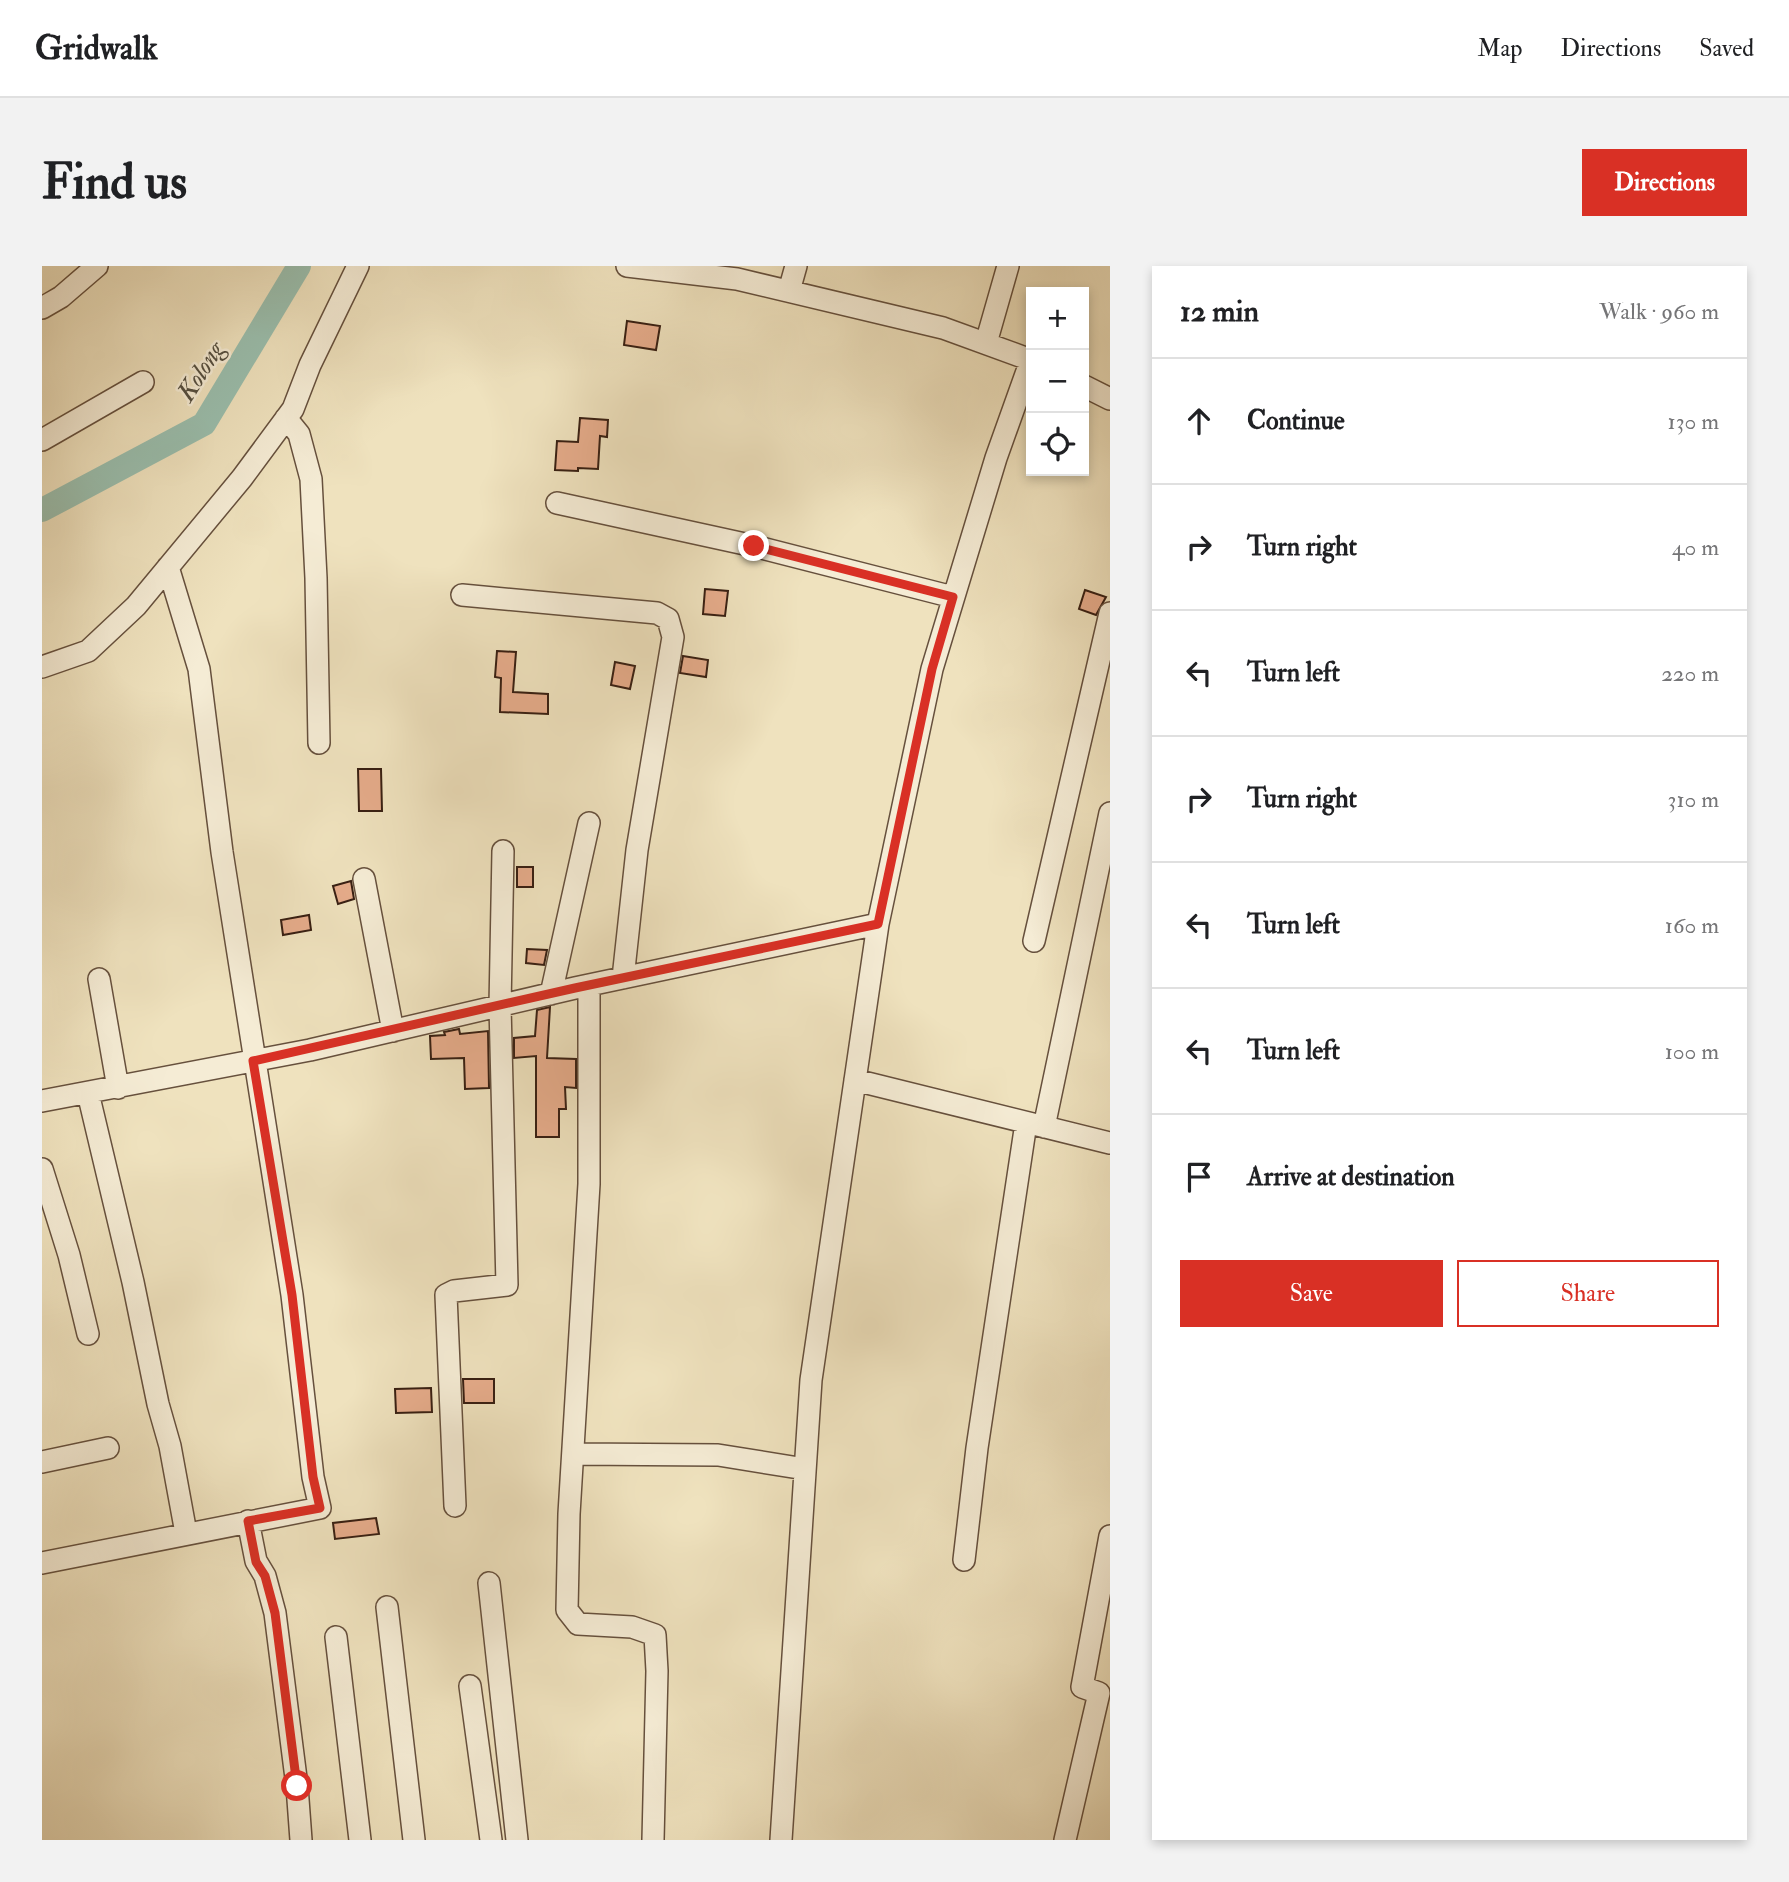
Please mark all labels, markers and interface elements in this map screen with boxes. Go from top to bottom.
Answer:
text: Gridwalk [35,28,158,69]
text: Map [1477,33,1522,64]
text: Directions [1560,33,1661,64]
text: Saved [1699,33,1754,64]
button: Directions [1582,149,1747,216]
text: Find us [42,152,187,213]
map controls [1026,287,1089,476]
button: + [1026,287,1089,350]
text: 12 min [1180,293,1259,330]
text: Walk · 960 m [1599,297,1719,326]
water label: Kolong [169,334,232,409]
button: − [1026,350,1089,413]
icon: ahead [1180,402,1218,440]
text: Continue [1247,405,1345,437]
text: 130 m [1667,407,1719,436]
button: locate [1026,413,1089,476]
icon: right [1180,528,1218,566]
route end [738,530,769,561]
text: Turn right [1247,531,1357,563]
text: 40 m [1672,533,1719,562]
icon: left [1180,654,1218,692]
text: Turn left [1247,657,1340,689]
text: 220 m [1661,659,1719,688]
icon: right [1180,780,1218,818]
text: Turn right [1247,783,1357,815]
text: 310 m [1668,785,1719,814]
icon: left [1180,906,1218,944]
text: Turn left [1247,909,1340,941]
text: 160 m [1665,911,1719,940]
icon: left [1180,1032,1218,1070]
text: Turn left [1247,1035,1340,1067]
text: 100 m [1665,1037,1719,1066]
icon: arrive [1180,1158,1218,1196]
text: Arrive at destination [1247,1161,1455,1193]
button: Save [1180,1260,1443,1327]
button: Share [1457,1260,1719,1327]
route start [281,1770,312,1801]

